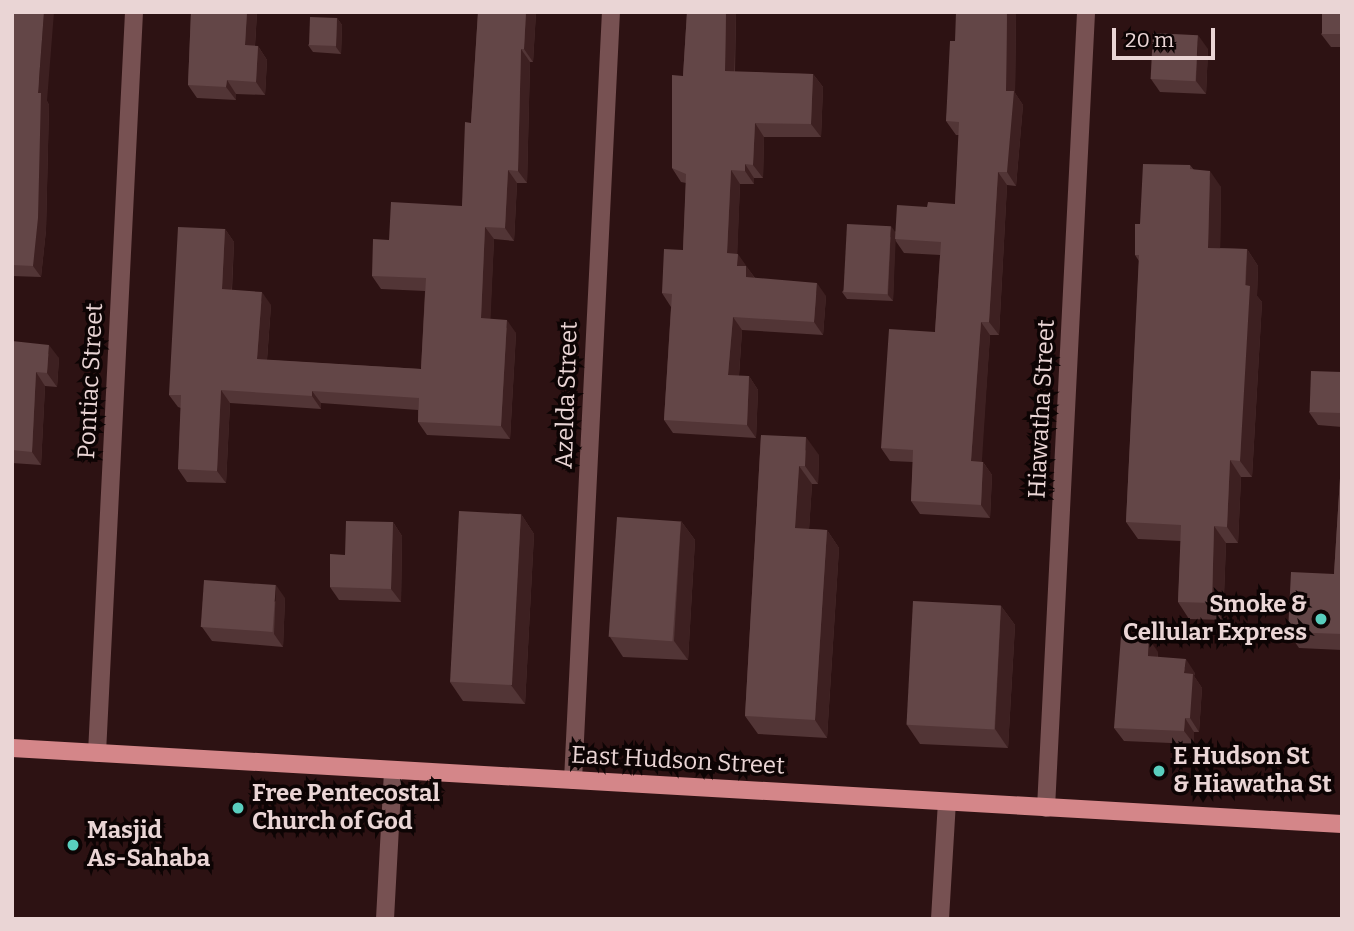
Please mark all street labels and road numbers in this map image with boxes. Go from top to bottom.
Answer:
street label: Pontiac Street [73,302,109,460]
street label: Hiawatha Street [1023,319,1061,499]
street label: Azelda Street [550,321,584,469]
street label: East Hudson Street [570,741,786,781]

